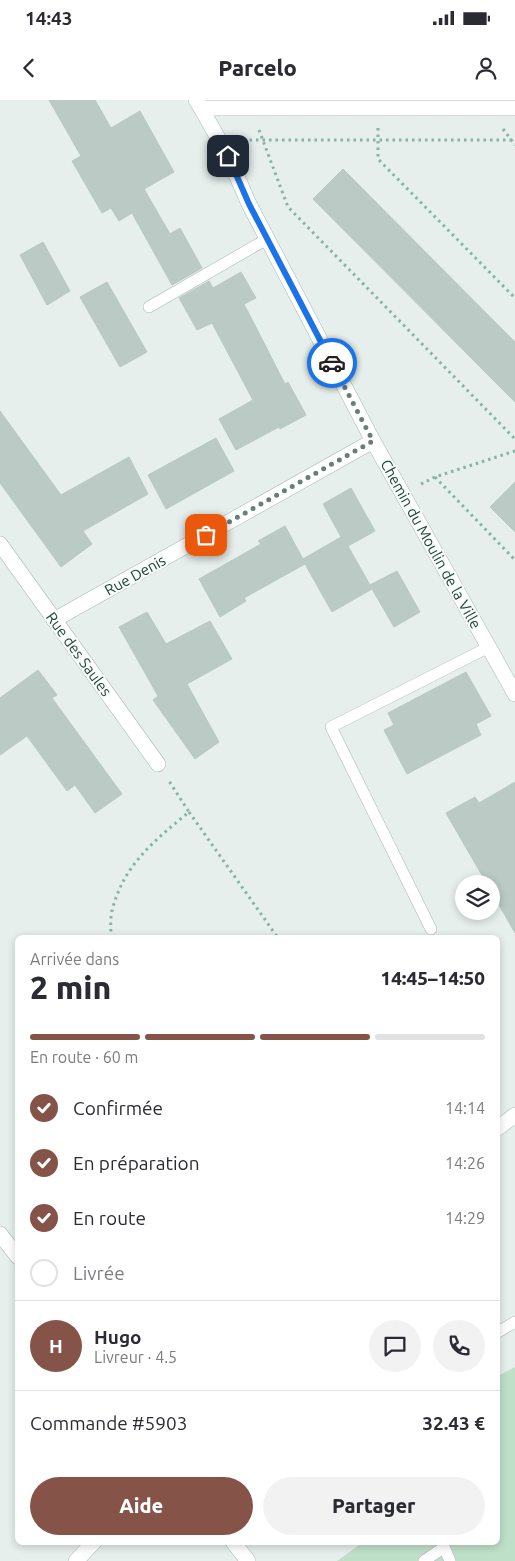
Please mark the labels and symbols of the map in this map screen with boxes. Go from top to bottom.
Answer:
pin [207,135,249,177]
courier [307,338,357,388]
street label: Chemin du Moulin de la Ville [377,456,485,632]
pin [185,514,227,556]
street label: Rue Denis [101,551,169,599]
street label: Rue des Saules [43,609,115,699]

